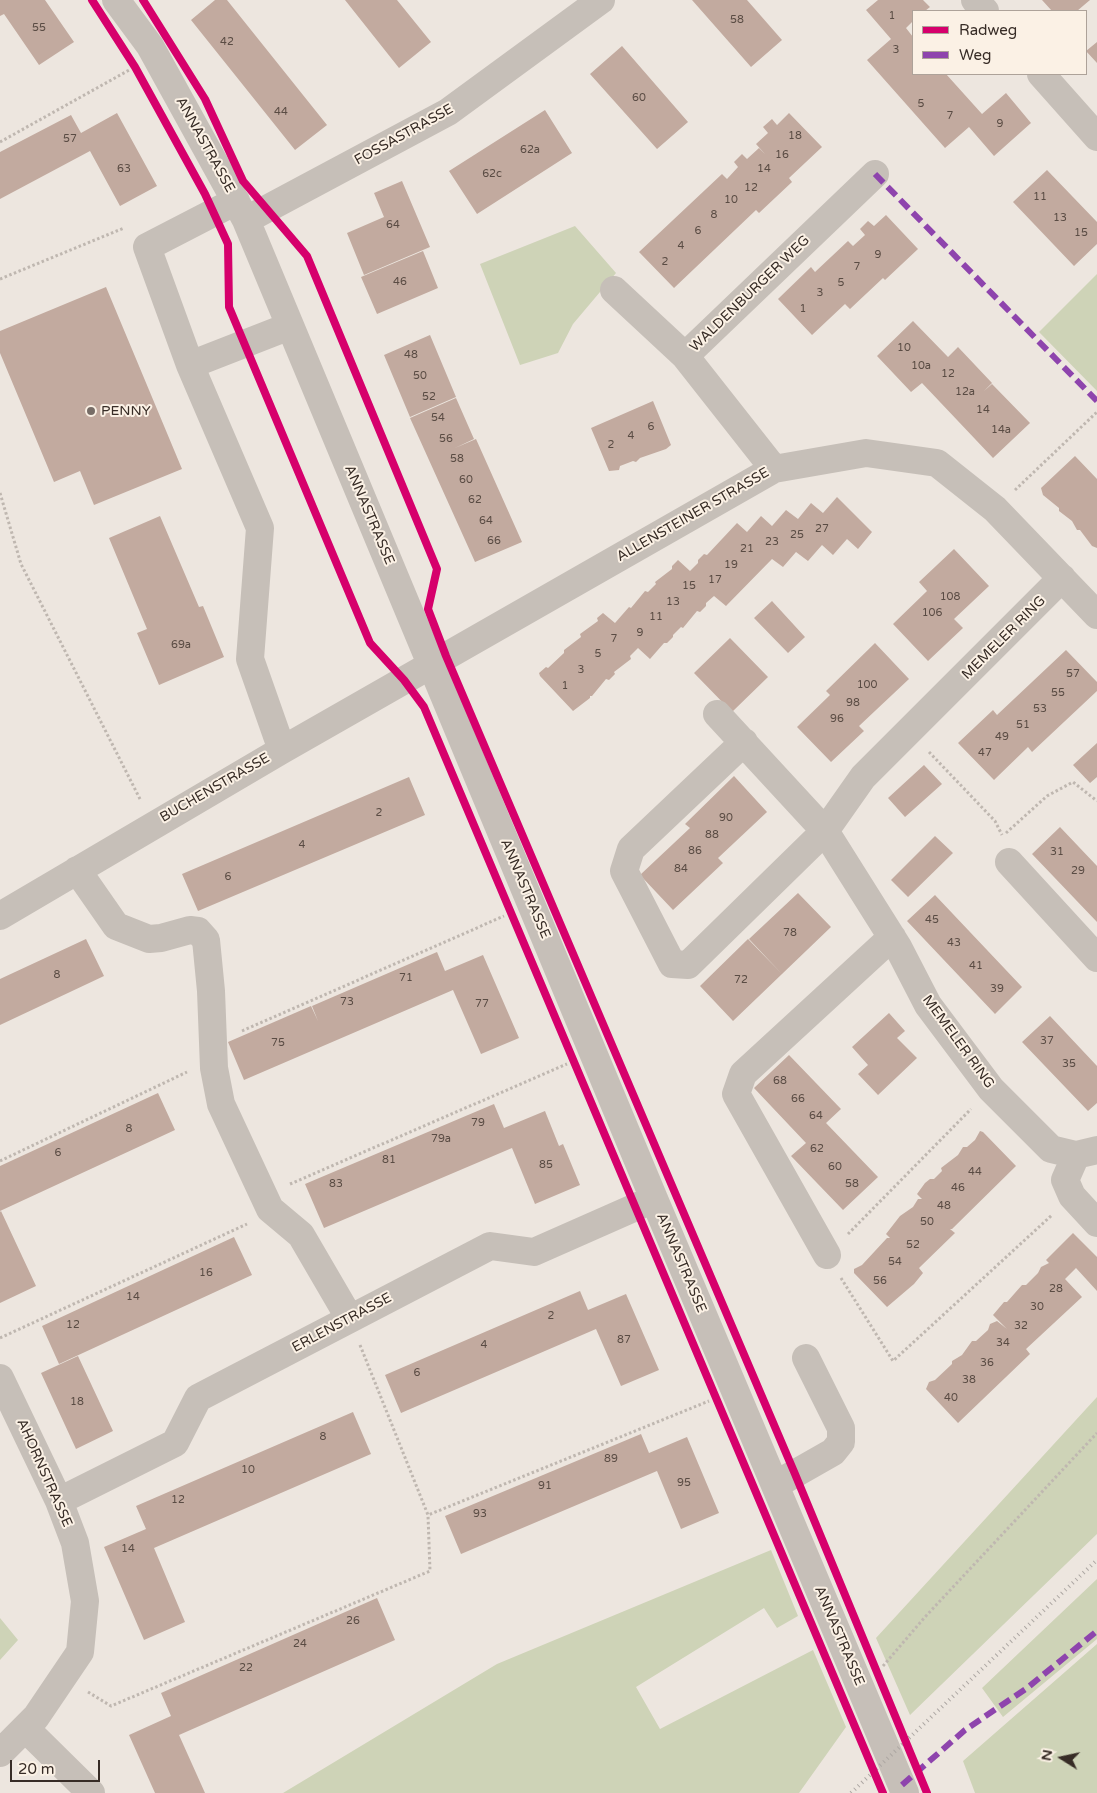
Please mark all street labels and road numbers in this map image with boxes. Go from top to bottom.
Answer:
street label: ANNASTRASSE [172,94,238,196]
street label: FOSSASTRASSE [352,101,456,169]
street label: WALDENBURGER WEG [686,232,814,356]
street label: ANNASTRASSE [340,463,398,567]
street label: ALLENSTEINER STRASSE [614,464,772,566]
street label: MEMELER RING [959,593,1049,683]
street label: BUCHENSTRASSE [157,750,273,826]
street label: ANNASTRASSE [496,837,554,941]
street label: MEMELER RING [918,992,998,1092]
street label: ANNASTRASSE [652,1211,710,1315]
street label: ERLENSTRASSE [289,1290,395,1356]
street label: AHORNSTRASSE [13,1416,75,1530]
street label: ANNASTRASSE [810,1584,868,1688]

